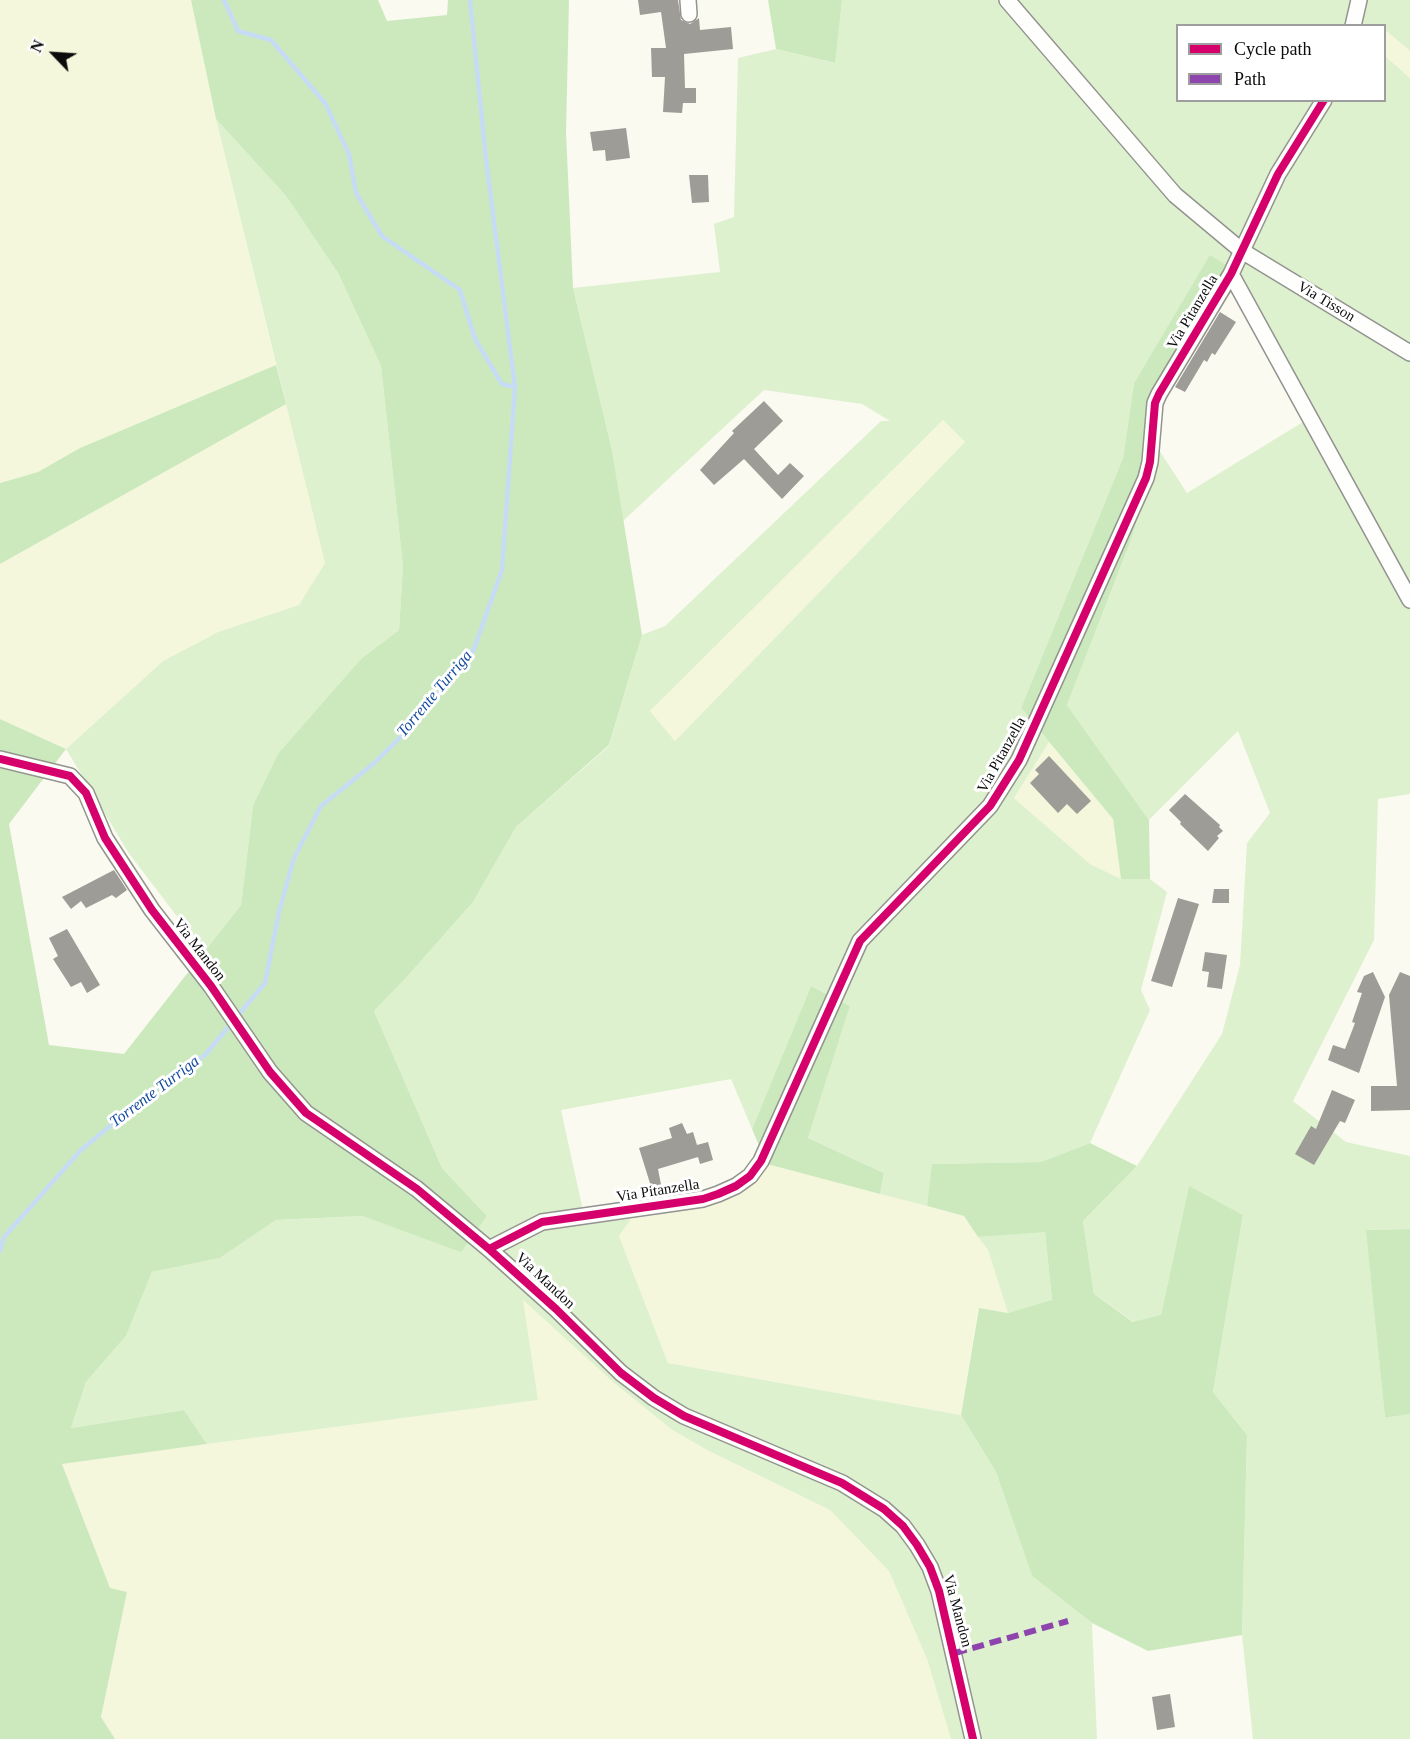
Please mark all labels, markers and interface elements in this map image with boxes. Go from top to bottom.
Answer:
north arrow [24,24,84,84]
legend [1176,24,1386,102]
text: N [27,37,47,55]
text: Cycle path [1234,39,1311,59]
text: Path [1234,69,1266,89]
street label: Via Pitanzella [1164,272,1222,352]
street label: Via Tisson [1294,278,1358,326]
water label: Torrente Turriga [393,647,477,741]
street label: Via Pitanzella [974,714,1030,796]
street label: Via Mandon [169,915,229,985]
water label: Torrente Turriga [107,1052,203,1132]
street label: Via Pitanzella [615,1176,701,1206]
street label: Via Mandon [512,1249,578,1313]
street label: Via Mandon [939,1573,975,1649]

